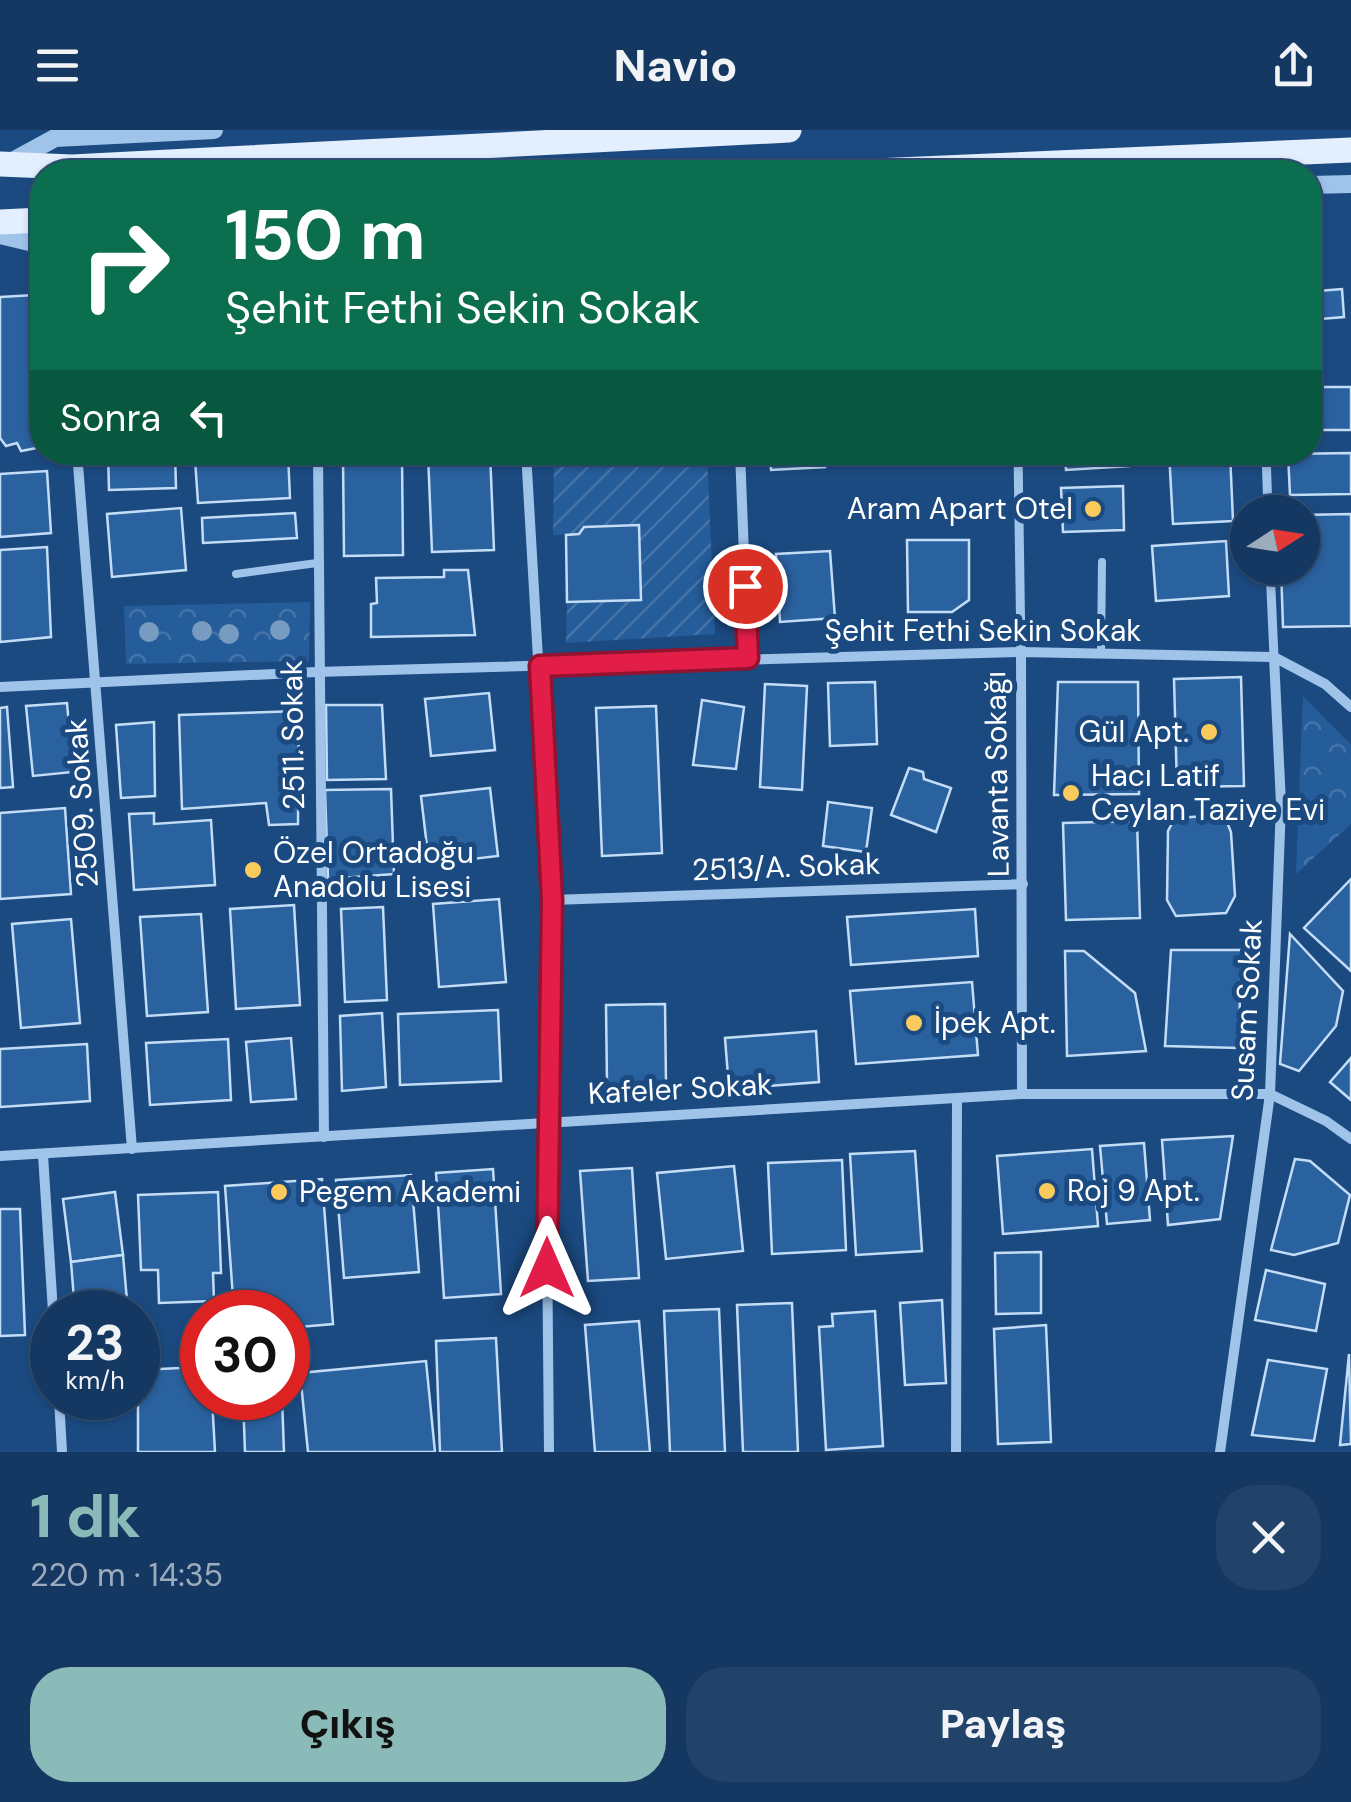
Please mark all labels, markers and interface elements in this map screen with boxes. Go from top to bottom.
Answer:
text: Navio [613,36,738,95]
icon: menu [30,38,85,93]
icon: share [1266,38,1321,93]
text: 150 m [225,190,426,281]
icon: right [60,200,190,330]
text: Şehit Fethi Sekin Sokak [225,278,700,337]
icon: left [181,390,236,445]
text: Sonra [60,393,161,443]
place label: Aram Apart Otel [847,489,1073,528]
north arrow [1230,495,1320,585]
map controls [1230,495,1320,585]
marker: Aram Apart Otel [1082,498,1104,520]
pin [703,544,788,629]
icon: arrive [718,559,773,614]
street label: Şehit Fethi Sekin Sokak [825,611,1141,650]
street label: 2511. Sokak [272,660,313,810]
street label: Lavanta Sokağı [975,671,1018,877]
place label: Gül Apt. [1079,712,1189,751]
street label: 2509. Sokak [56,717,107,889]
marker: Gül Apt. [1198,721,1220,743]
place label: Hacı Latif Ceylan Taziye Evi [1091,756,1325,829]
marker: Hacı Latif Ceylan Taziye Evi [1060,782,1082,804]
place label: Özel Ortadoğu Anadolu Lisesi [273,833,474,906]
street label: 2513/A. Sokak [691,844,881,889]
marker: Özel Ortadoğu Anadolu Lisesi [242,859,264,881]
street label: Susam Sokak [1222,918,1271,1102]
place label: İpek Apt. [934,1003,1056,1042]
marker: İpek Apt. [903,1012,925,1034]
street label: Kafeler Sokak [587,1064,773,1113]
place label: Roj 9 Apt. [1067,1171,1200,1210]
place label: Pegem Akademi [299,1172,521,1211]
marker: Roj 9 Apt. [1036,1180,1058,1202]
marker: Pegem Akademi [268,1181,290,1203]
position arrow [495,1216,599,1320]
speed limit sign: 30 [180,1290,310,1420]
text: 23 [66,1310,125,1376]
text: km/h [65,1364,125,1397]
text: 1 dk [30,1477,141,1556]
button: close [1216,1485,1321,1590]
text: 220 m · 14:35 [30,1554,223,1596]
button: Çıkış [30,1667,666,1782]
button: Paylaş [686,1667,1321,1782]

